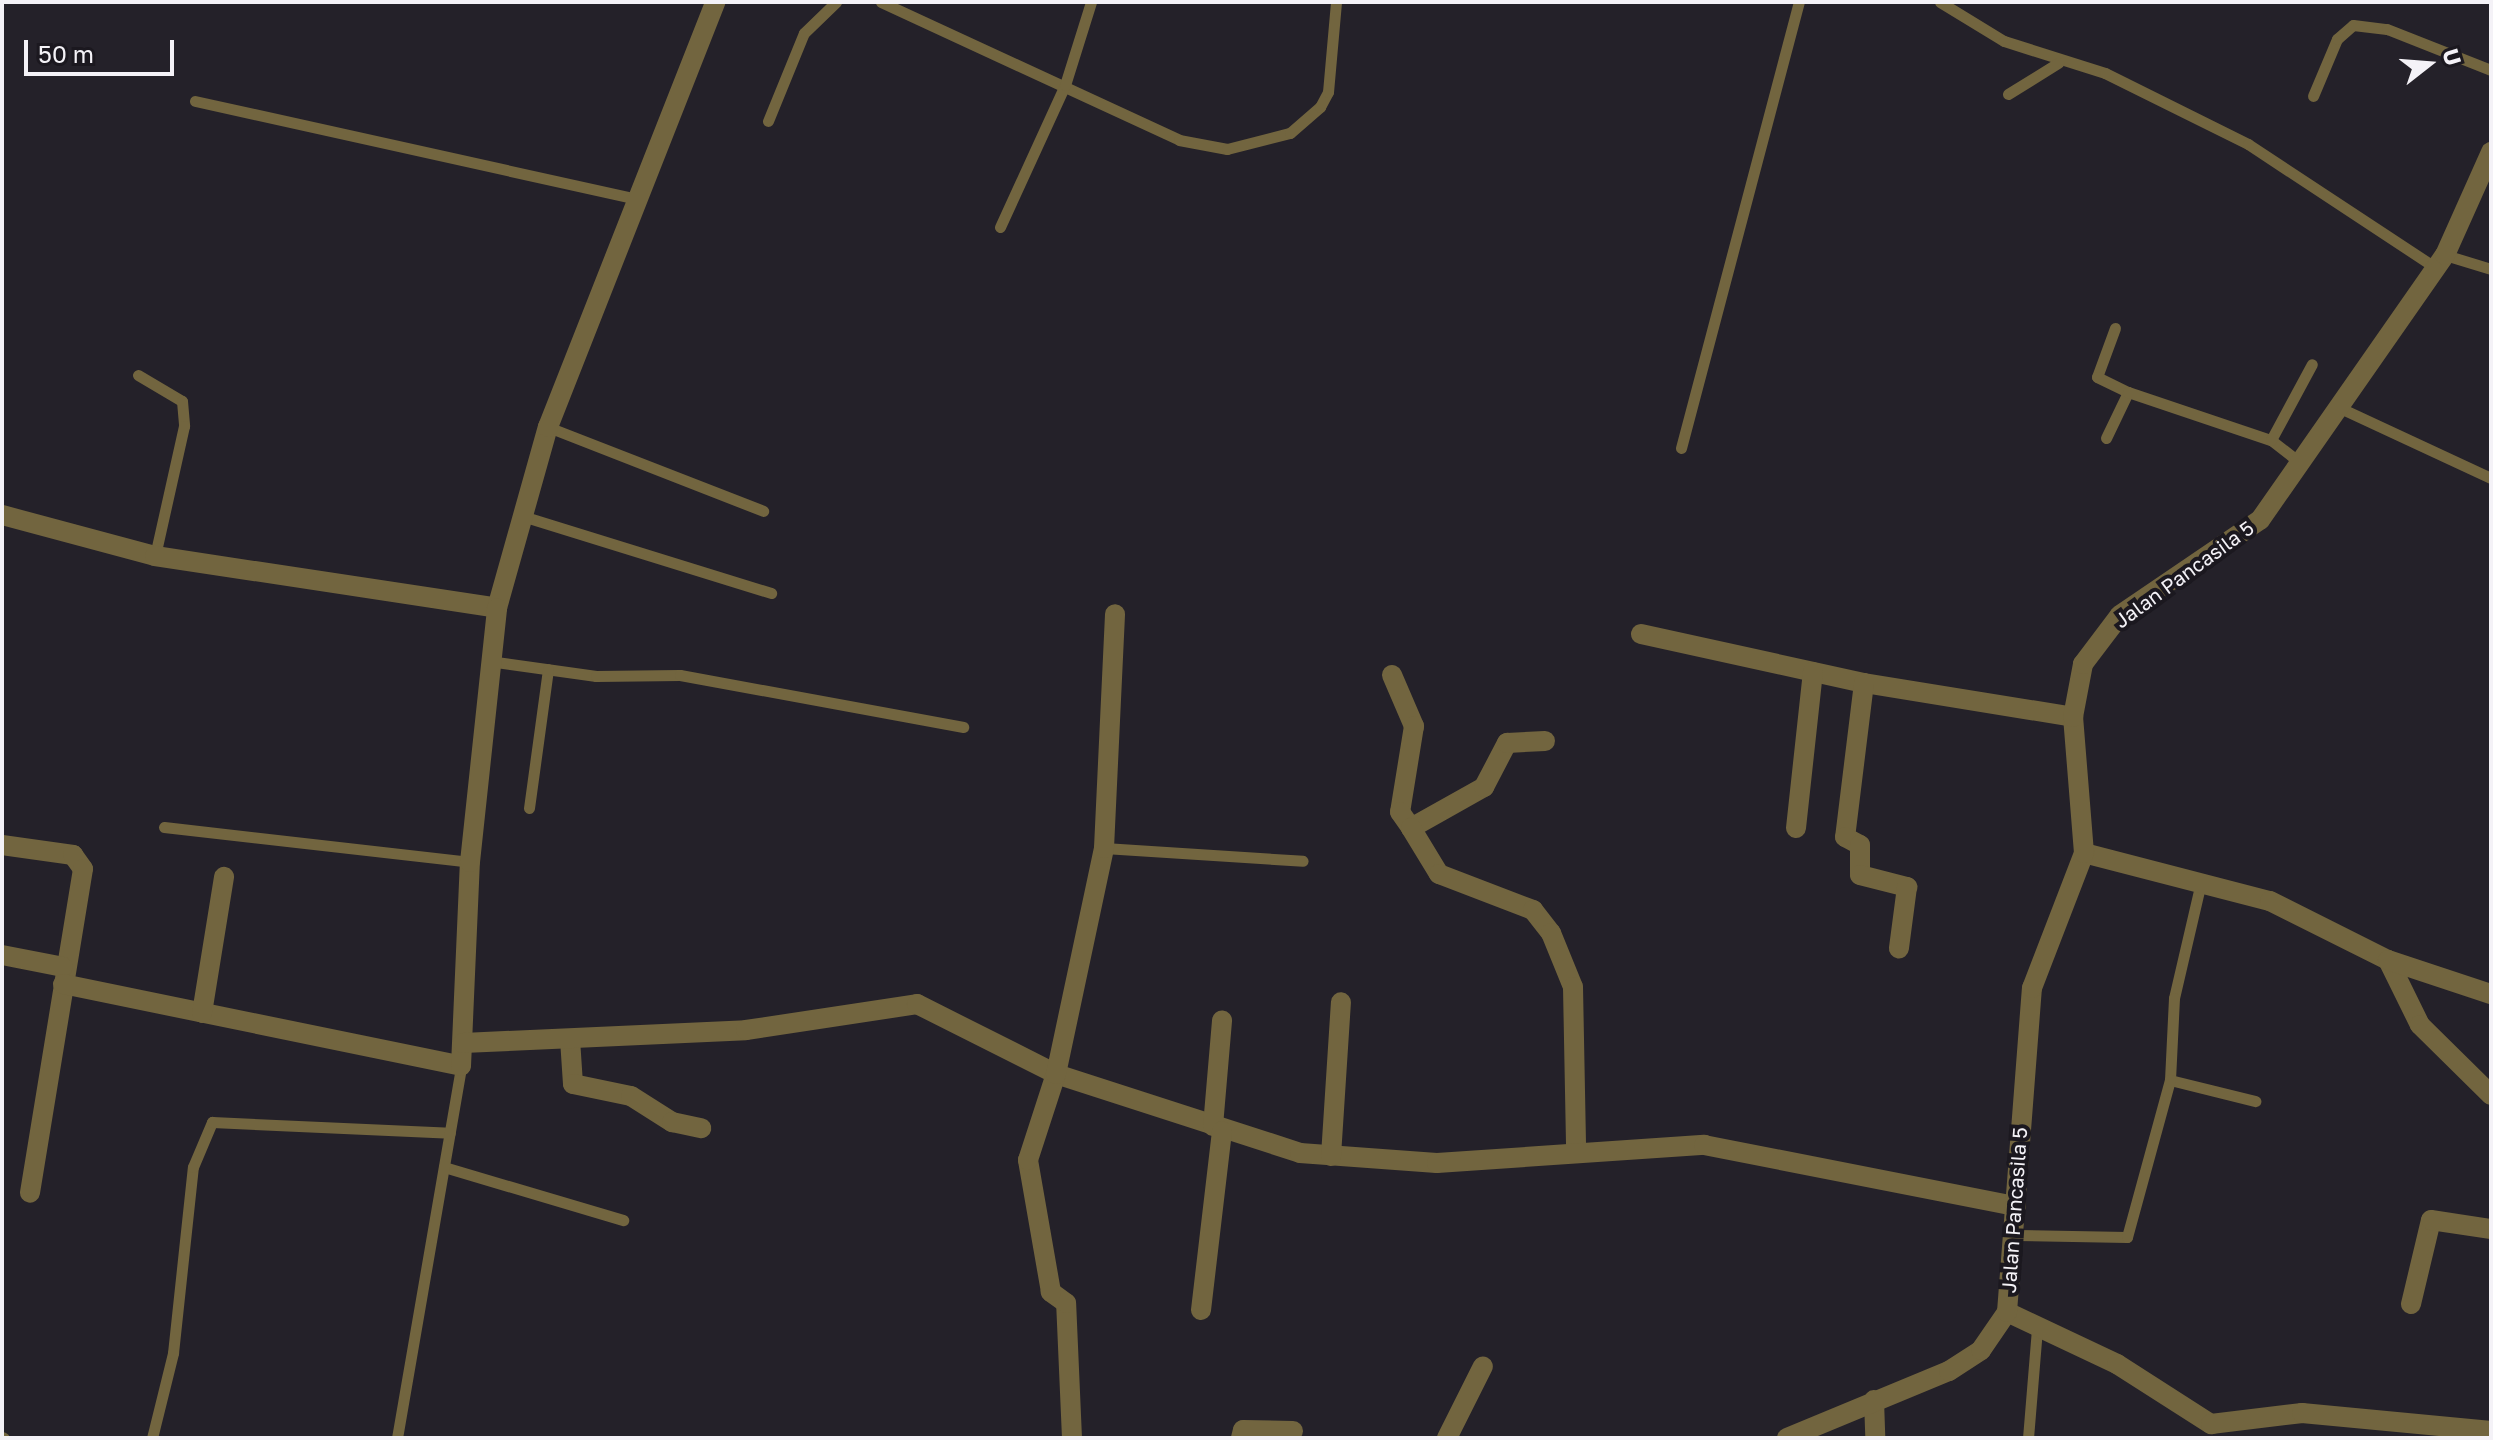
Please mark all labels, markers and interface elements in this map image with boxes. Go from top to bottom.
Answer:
scale bar [28,24,178,74]
north arrow [2389,24,2469,104]
text: 50 m [38,39,94,68]
text: U [2437,45,2468,68]
street label: Jalan Pancasila 5 [2110,515,2258,633]
street label: Jalan Pancasila 5 [1996,1126,2032,1294]

